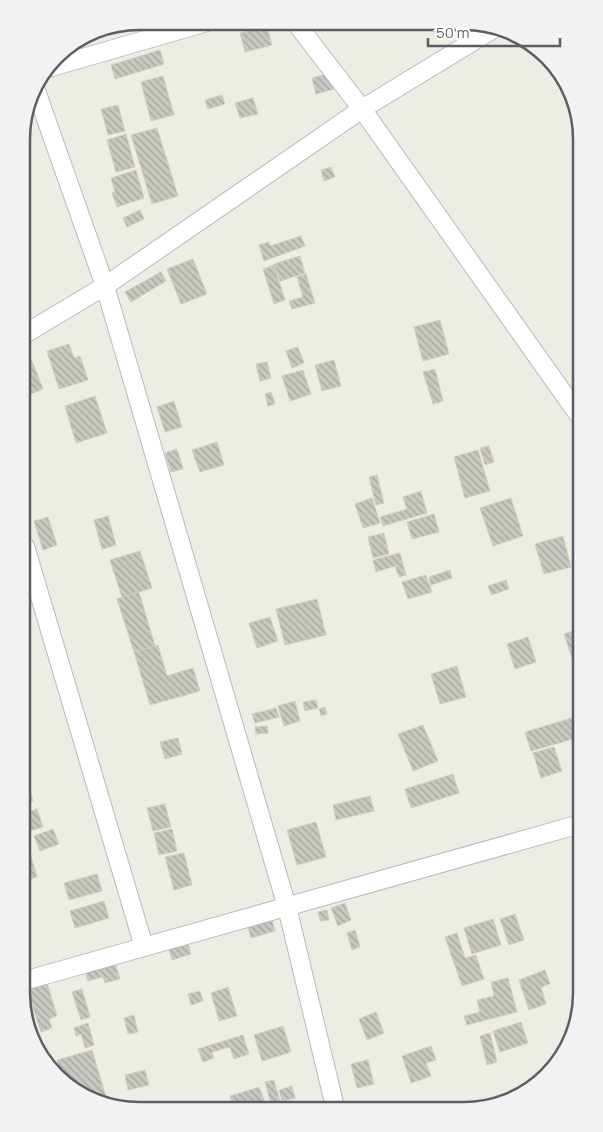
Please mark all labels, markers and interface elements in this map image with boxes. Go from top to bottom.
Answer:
scale bar [428,15,560,47]
text: 50 m [436,22,470,43]

